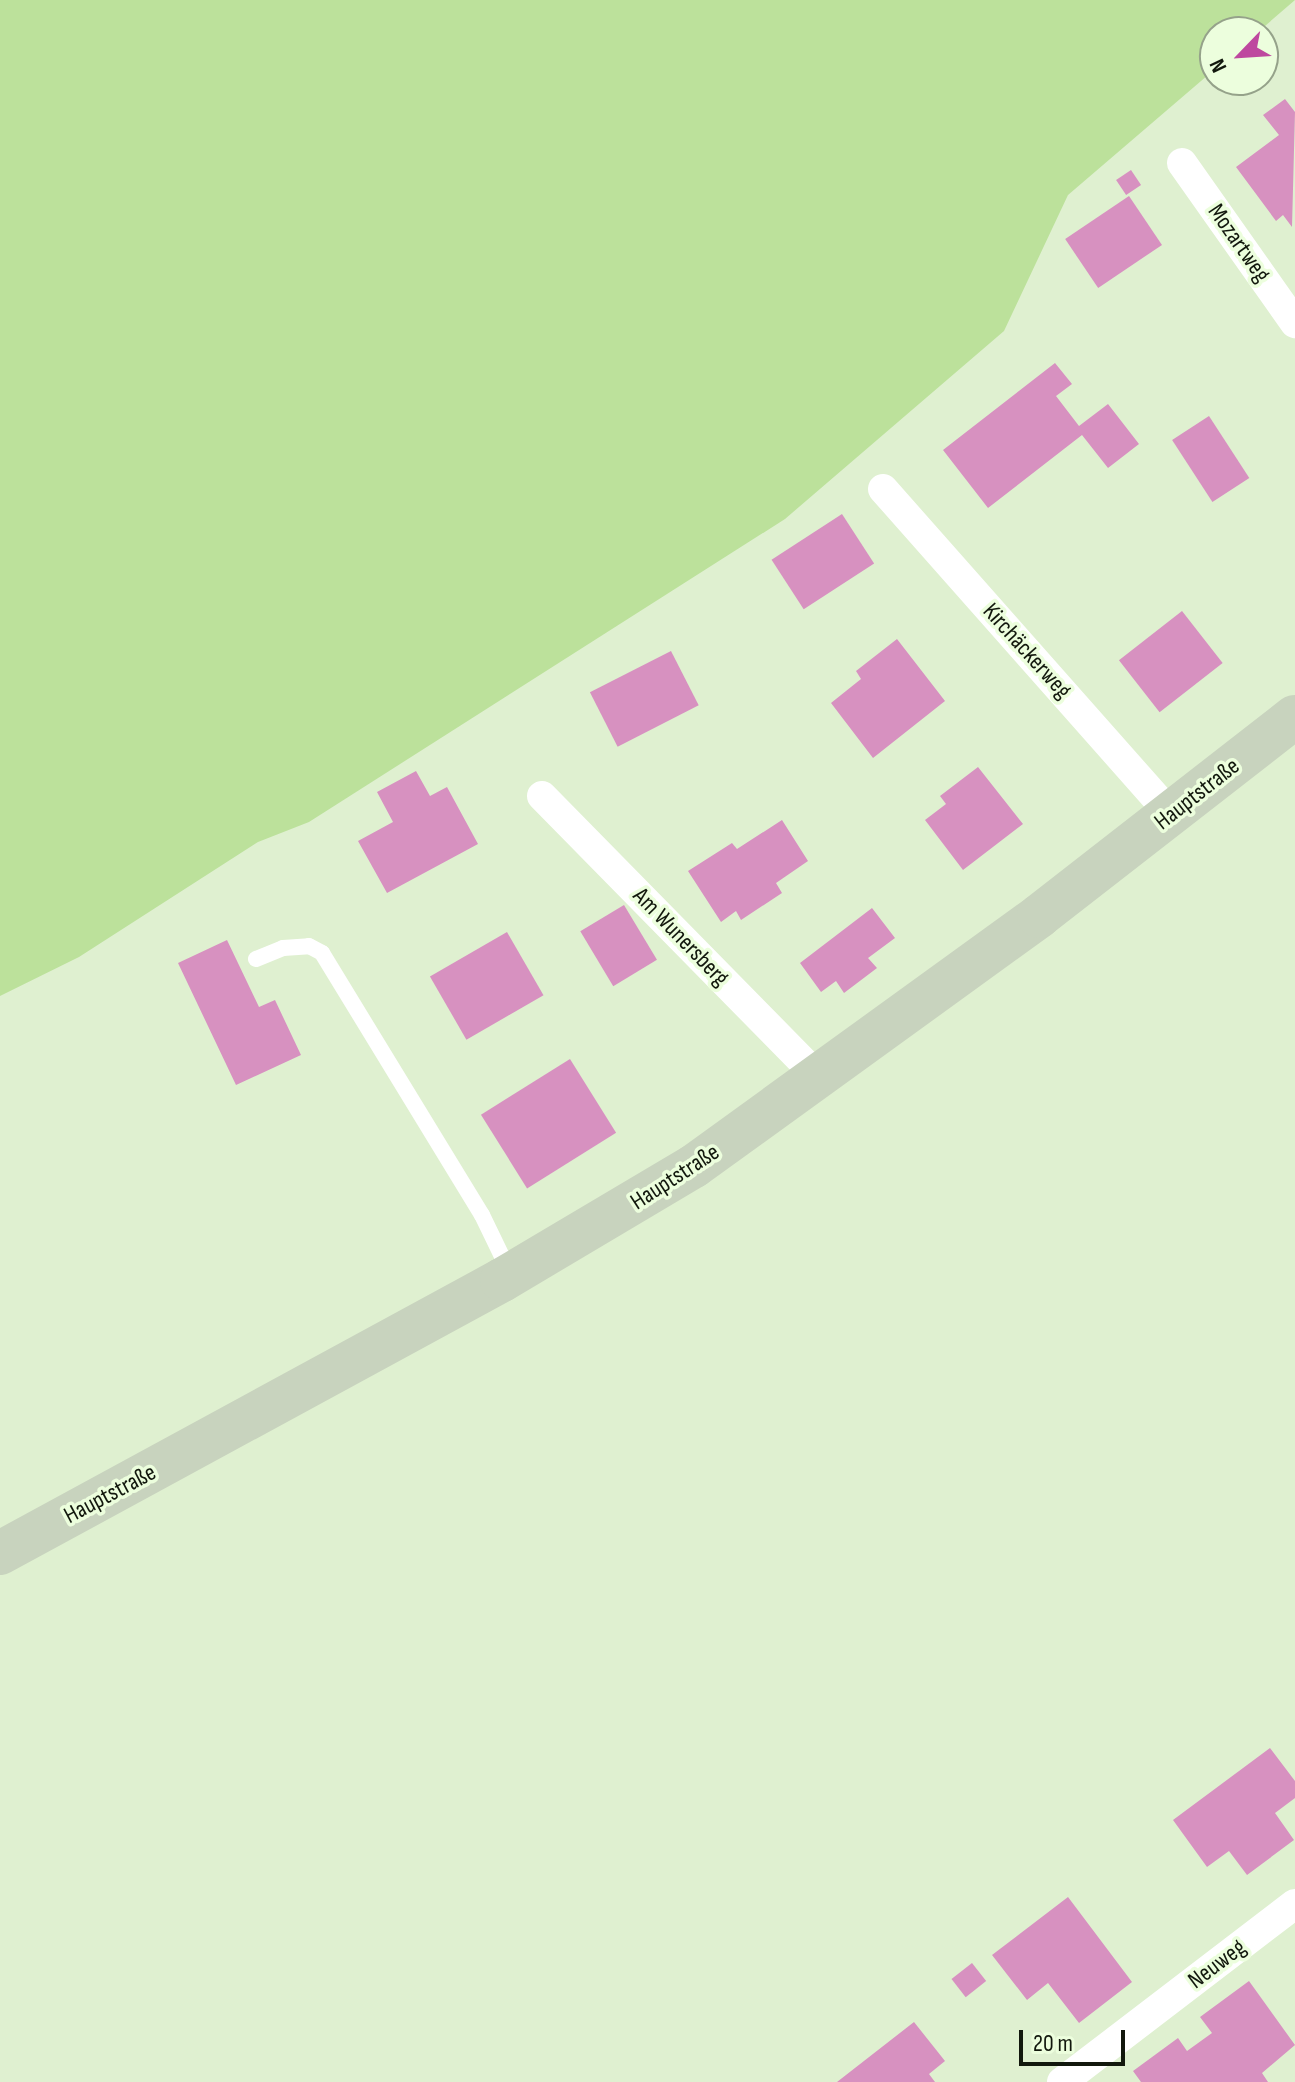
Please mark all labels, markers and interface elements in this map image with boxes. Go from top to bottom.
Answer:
north arrow [1199,16,1279,96]
text: N [1204,54,1233,77]
street label: Mozartweg [1202,198,1276,288]
street label: Kirchäckerweg [977,597,1077,705]
street label: Hauptstraße [1149,752,1245,836]
street label: Am Wunersberg [627,882,735,992]
street label: Hauptstraße [625,1138,725,1216]
street label: Hauptstraße [59,1458,161,1530]
street label: Neuweg [1183,1933,1251,1995]
scale bar [1023,2014,1129,2064]
text: 20 m [1033,2029,1073,2058]

